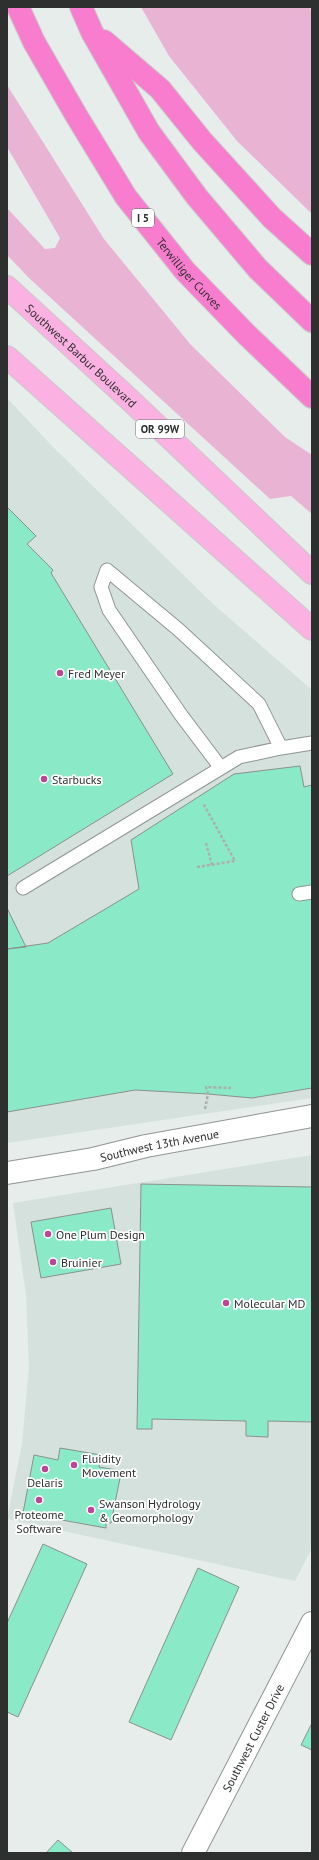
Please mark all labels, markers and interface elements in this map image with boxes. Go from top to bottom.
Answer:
road number: I 5 [132,209,154,227]
street label: Terwilliger Curves [153,234,225,312]
street label: Southwest Barbur Boulevard [23,300,140,410]
road number: OR 99W [136,420,184,438]
place label: Fred Meyer [68,666,125,681]
marker: Fred Meyer [55,668,65,678]
place label: Starbucks [52,772,102,787]
marker: Starbucks [39,774,49,784]
street label: Southwest 13th Avenue [98,1125,220,1165]
place label: One Plum Design [56,1227,145,1242]
marker: One Plum Design [43,1229,53,1239]
place label: Bruinier [61,1255,102,1270]
marker: Bruinier [48,1257,58,1267]
place label: Molecular MD [234,1296,306,1311]
marker: Molecular MD [221,1298,231,1308]
place label: Fluidity Movement [82,1451,136,1480]
marker: Fluidity Movement [69,1460,79,1470]
marker: Delaris [40,1464,50,1474]
place label: Delaris [27,1475,63,1490]
marker: Proteome Software [34,1495,44,1505]
place label: Swanson Hydrology & Geomorphology [99,1496,201,1525]
marker: Swanson Hydrology & Geomorphology [86,1505,96,1515]
place label: Proteome Software [15,1507,63,1536]
street label: Southwest Custer Drive [219,1681,287,1794]

